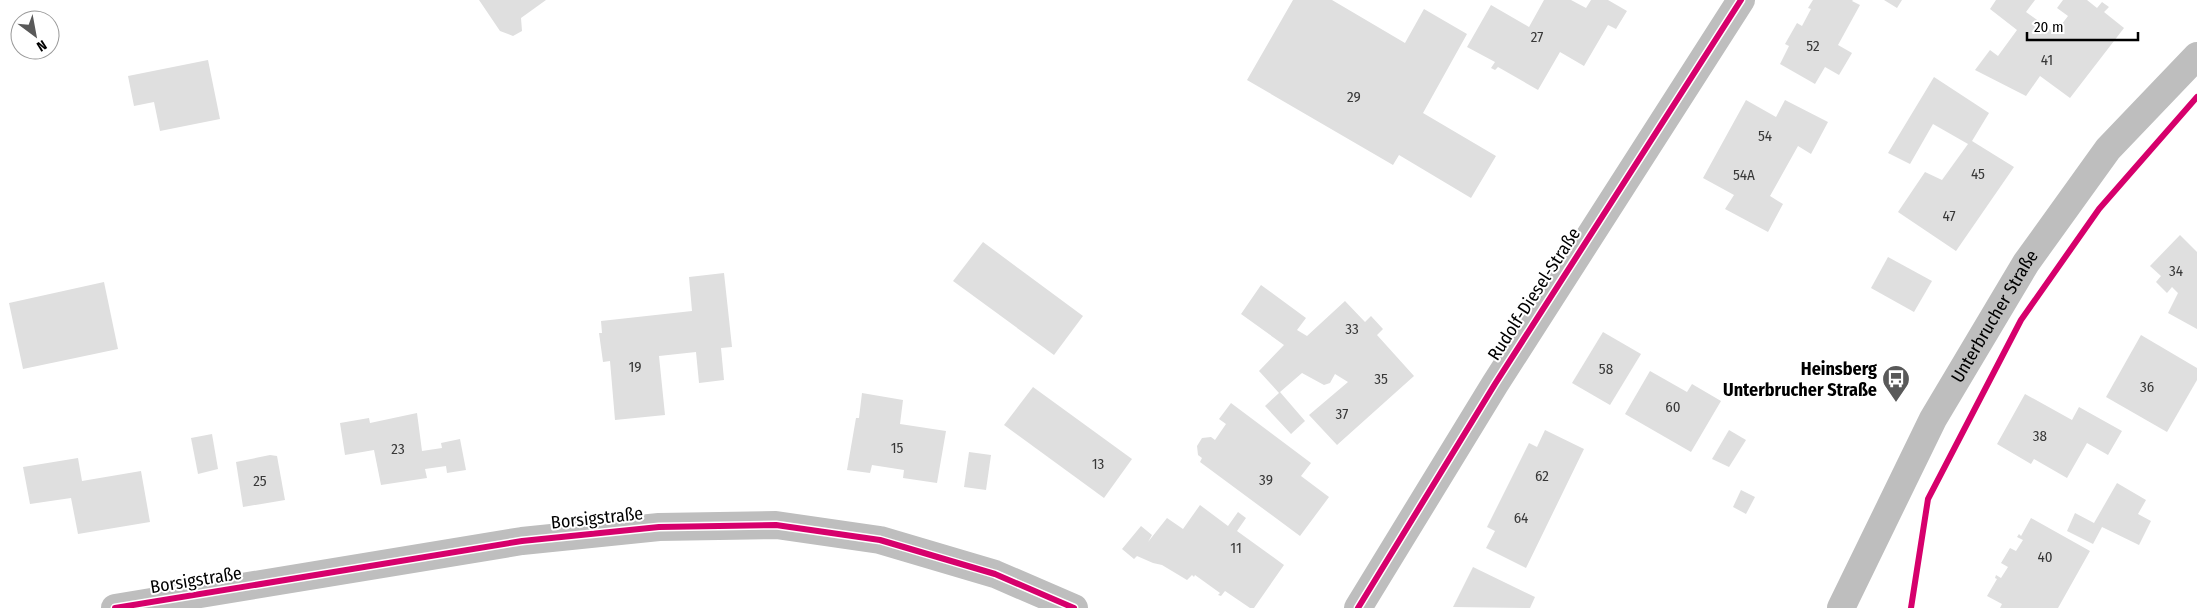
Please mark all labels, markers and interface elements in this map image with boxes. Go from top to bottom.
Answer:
north arrow [10,10,60,60]
scale bar [2027,10,2138,42]
text: 20 m [2034,18,2064,36]
house number: 27 [1531,28,1543,46]
text: N [34,36,50,55]
house number: 52 [1806,37,1820,55]
house number: 41 [2041,51,2053,69]
house number: 29 [1347,88,1361,106]
house number: 54 [1758,127,1772,145]
house number: 45 [1971,165,1985,183]
house number: 54A [1733,166,1755,184]
house number: 47 [1942,207,1956,225]
street label: Rudolf-Diesel-Straße [1483,223,1585,364]
street label: Unterbrucher Straße [1946,245,2043,387]
house number: 34 [2169,262,2183,280]
house number: 33 [1345,320,1359,338]
house number: 19 [628,358,642,376]
place label: Heinsberg Unterbrucher Straße [1723,358,1877,401]
house number: 58 [1599,360,1613,378]
bus stop icon: Heinsberg Unterbrucher Straße [1881,364,1911,403]
house number: 35 [1374,370,1388,388]
house number: 36 [2140,378,2154,396]
house number: 60 [1665,398,1681,416]
house number: 37 [1336,405,1348,423]
house number: 38 [2033,427,2047,445]
house number: 15 [891,439,903,457]
house number: 23 [391,440,405,458]
house number: 13 [1092,455,1105,473]
house number: 62 [1535,467,1549,485]
house number: 39 [1259,471,1273,489]
house number: 25 [253,472,267,490]
street label: Borsigstraße [550,502,644,534]
house number: 64 [1514,509,1528,527]
house number: 11 [1230,539,1242,557]
house number: 40 [2037,548,2053,566]
street label: Borsigstraße [149,562,244,598]

